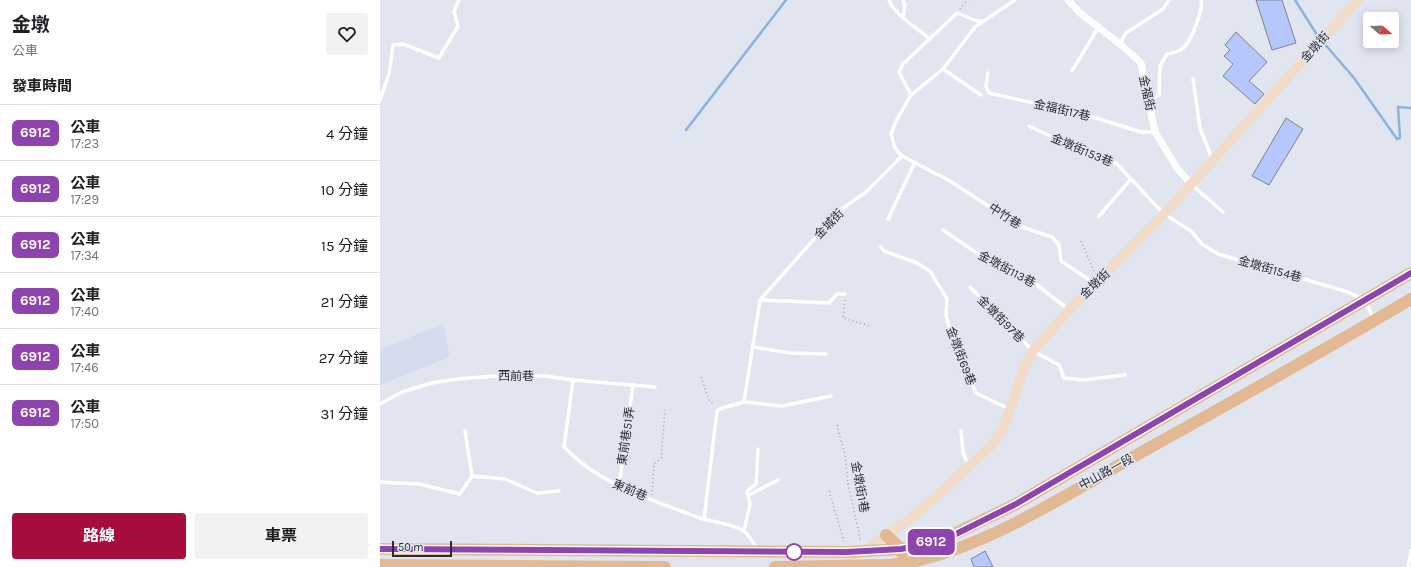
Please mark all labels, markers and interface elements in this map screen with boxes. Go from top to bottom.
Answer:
north arrow [1363,12,1399,48]
map controls [1363,12,1399,48]
button: heart [326,13,368,55]
text: 金墩 [12,14,50,36]
street label: 金墩街 [1298,29,1332,65]
text: 公車 [12,43,38,58]
street label: 金福街 [1136,74,1158,112]
text: 發車時間 [12,77,72,95]
street label: 金福街17巷 [1032,97,1092,123]
text: 公車 [71,118,101,136]
text: 6912 [20,124,51,141]
text: 4 分鐘 [326,125,368,143]
street label: 金墩街153巷 [1049,131,1115,169]
text: 17:23 [71,136,99,151]
text: 公車 [71,174,101,192]
text: 6912 [20,180,51,197]
text: 10 分鐘 [321,181,368,199]
text: 17:29 [71,192,99,207]
street label: 中竹巷 [986,200,1024,232]
street label: 金城街 [811,206,847,242]
text: 公車 [71,230,101,248]
text: 6912 [20,236,51,253]
text: 15 分鐘 [321,237,368,255]
text: 17:34 [71,248,99,263]
street label: 金墩街113巷 [976,248,1038,290]
street label: 金墩街154巷 [1237,253,1303,285]
street label: 金墩街 [1077,266,1113,302]
text: 公車 [71,286,101,304]
text: 6912 [20,292,51,309]
text: 21 分鐘 [321,293,368,311]
street label: 金墩街97巷 [975,293,1027,345]
text: 17:40 [71,304,99,319]
street label: 金墩街69巷 [943,325,979,387]
text: 公車 [71,342,101,360]
text: 6912 [20,348,51,365]
text: 27 分鐘 [319,349,368,367]
text: 17:46 [71,360,99,375]
street label: 西前巷 [498,369,534,383]
text: 公車 [71,398,101,416]
text: 6912 [20,404,51,421]
text: 31 分鐘 [321,405,368,423]
street label: 東前巷51弄 [615,406,637,466]
text: 17:50 [71,416,99,431]
street label: 中山路一段 [1076,451,1136,493]
street label: 金墩街1巷 [849,460,871,514]
street label: 東前巷 [611,477,649,503]
button: 路線 [12,513,186,559]
button: 車票 [194,513,368,559]
line badge: 6912 [903,529,959,555]
text: 6912 [916,533,946,550]
scale bar [392,539,452,558]
text: 50 m [398,541,424,554]
unlabelled marker [785,543,803,561]

